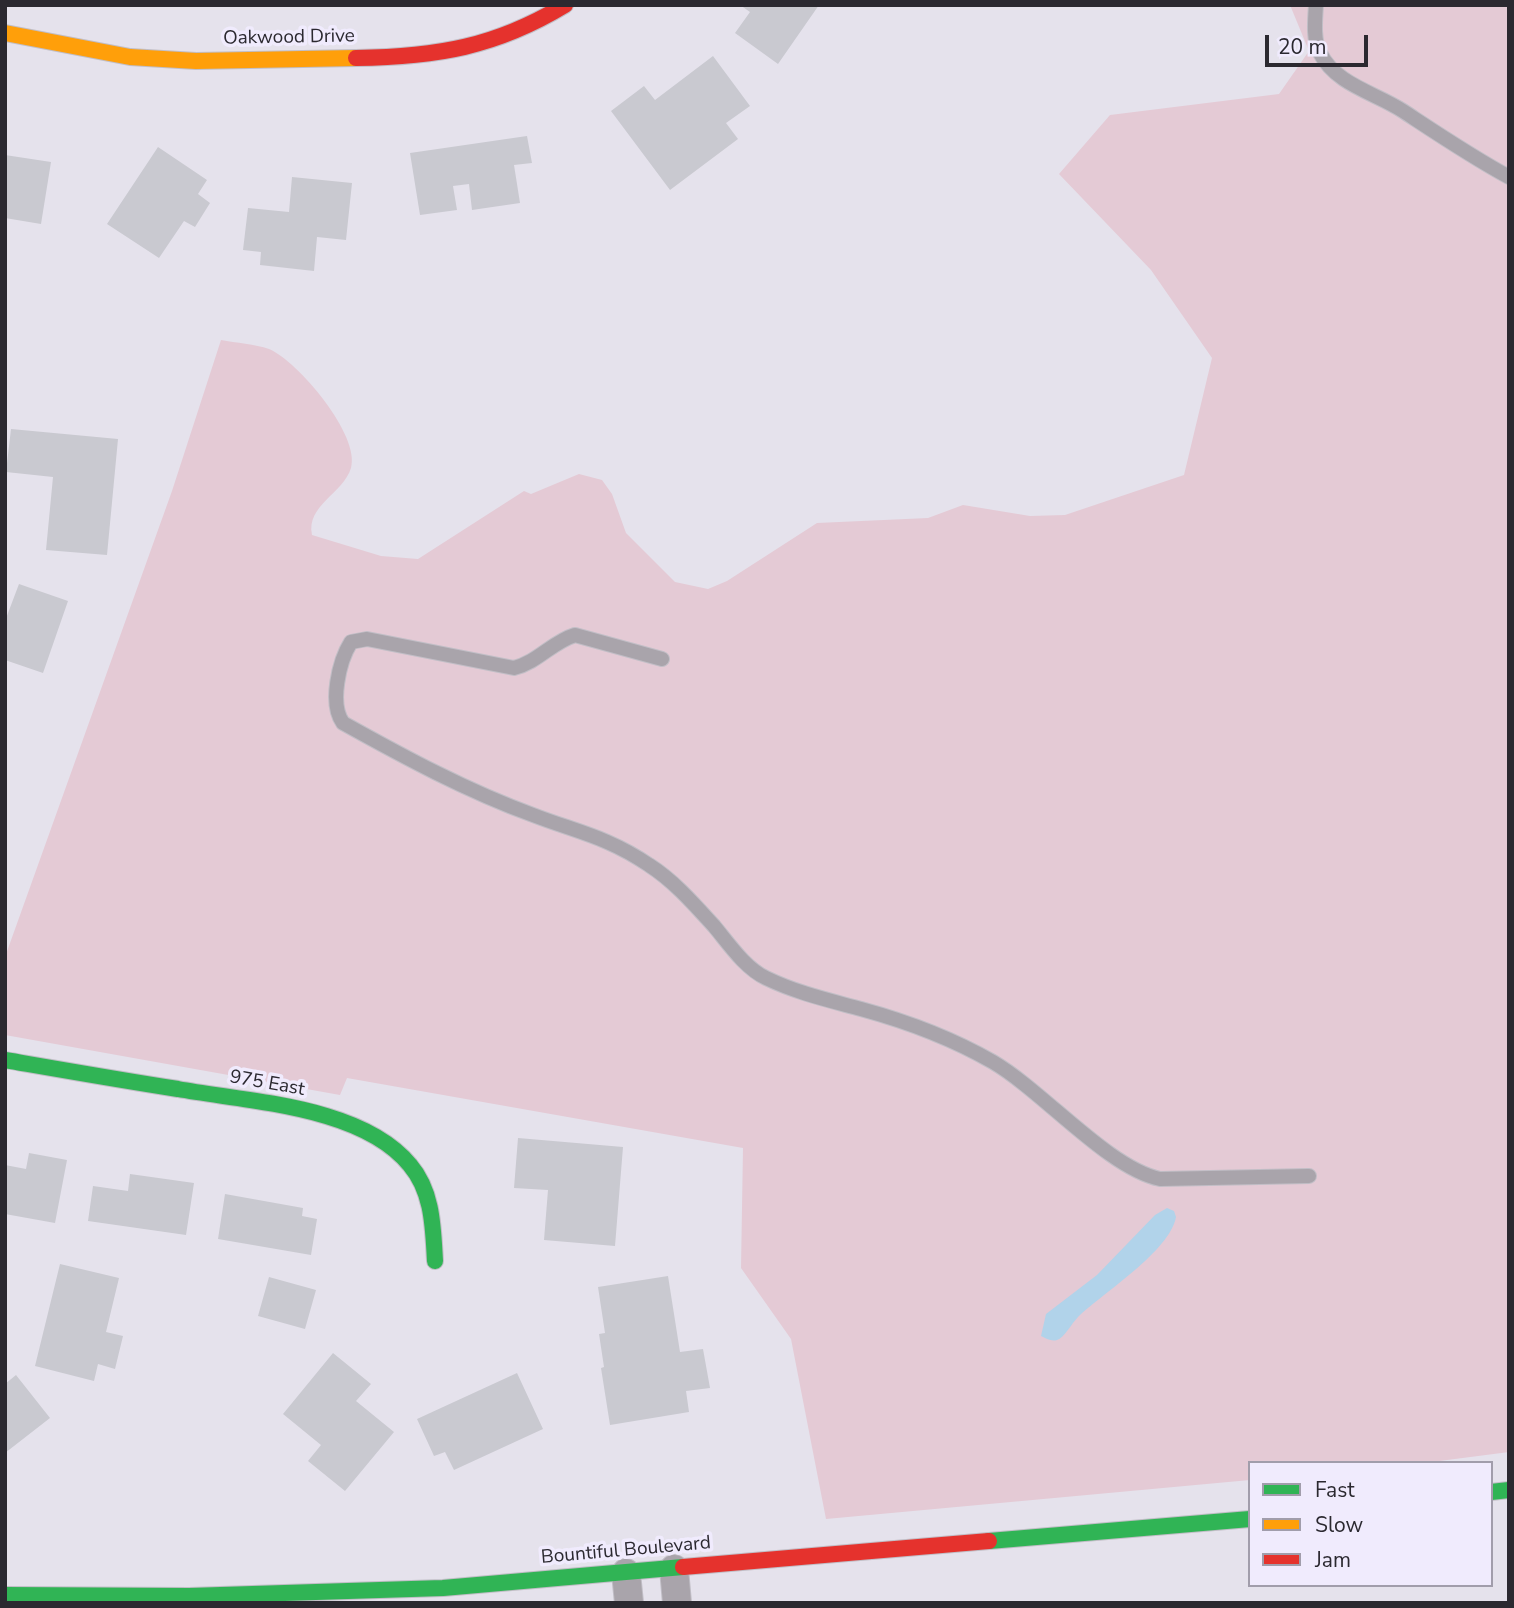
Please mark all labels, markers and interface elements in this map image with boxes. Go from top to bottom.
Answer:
scale bar [1269,21,1372,65]
street label: Oakwood Drive [223,25,355,51]
text: 20 m [1278,33,1327,61]
street label: 975 East [228,1066,306,1102]
legend [1248,1461,1493,1587]
text: Fast [1315,1476,1355,1504]
text: Slow [1315,1511,1363,1539]
street label: Bountiful Boulevard [540,1532,712,1570]
text: Jam [1315,1546,1351,1574]

